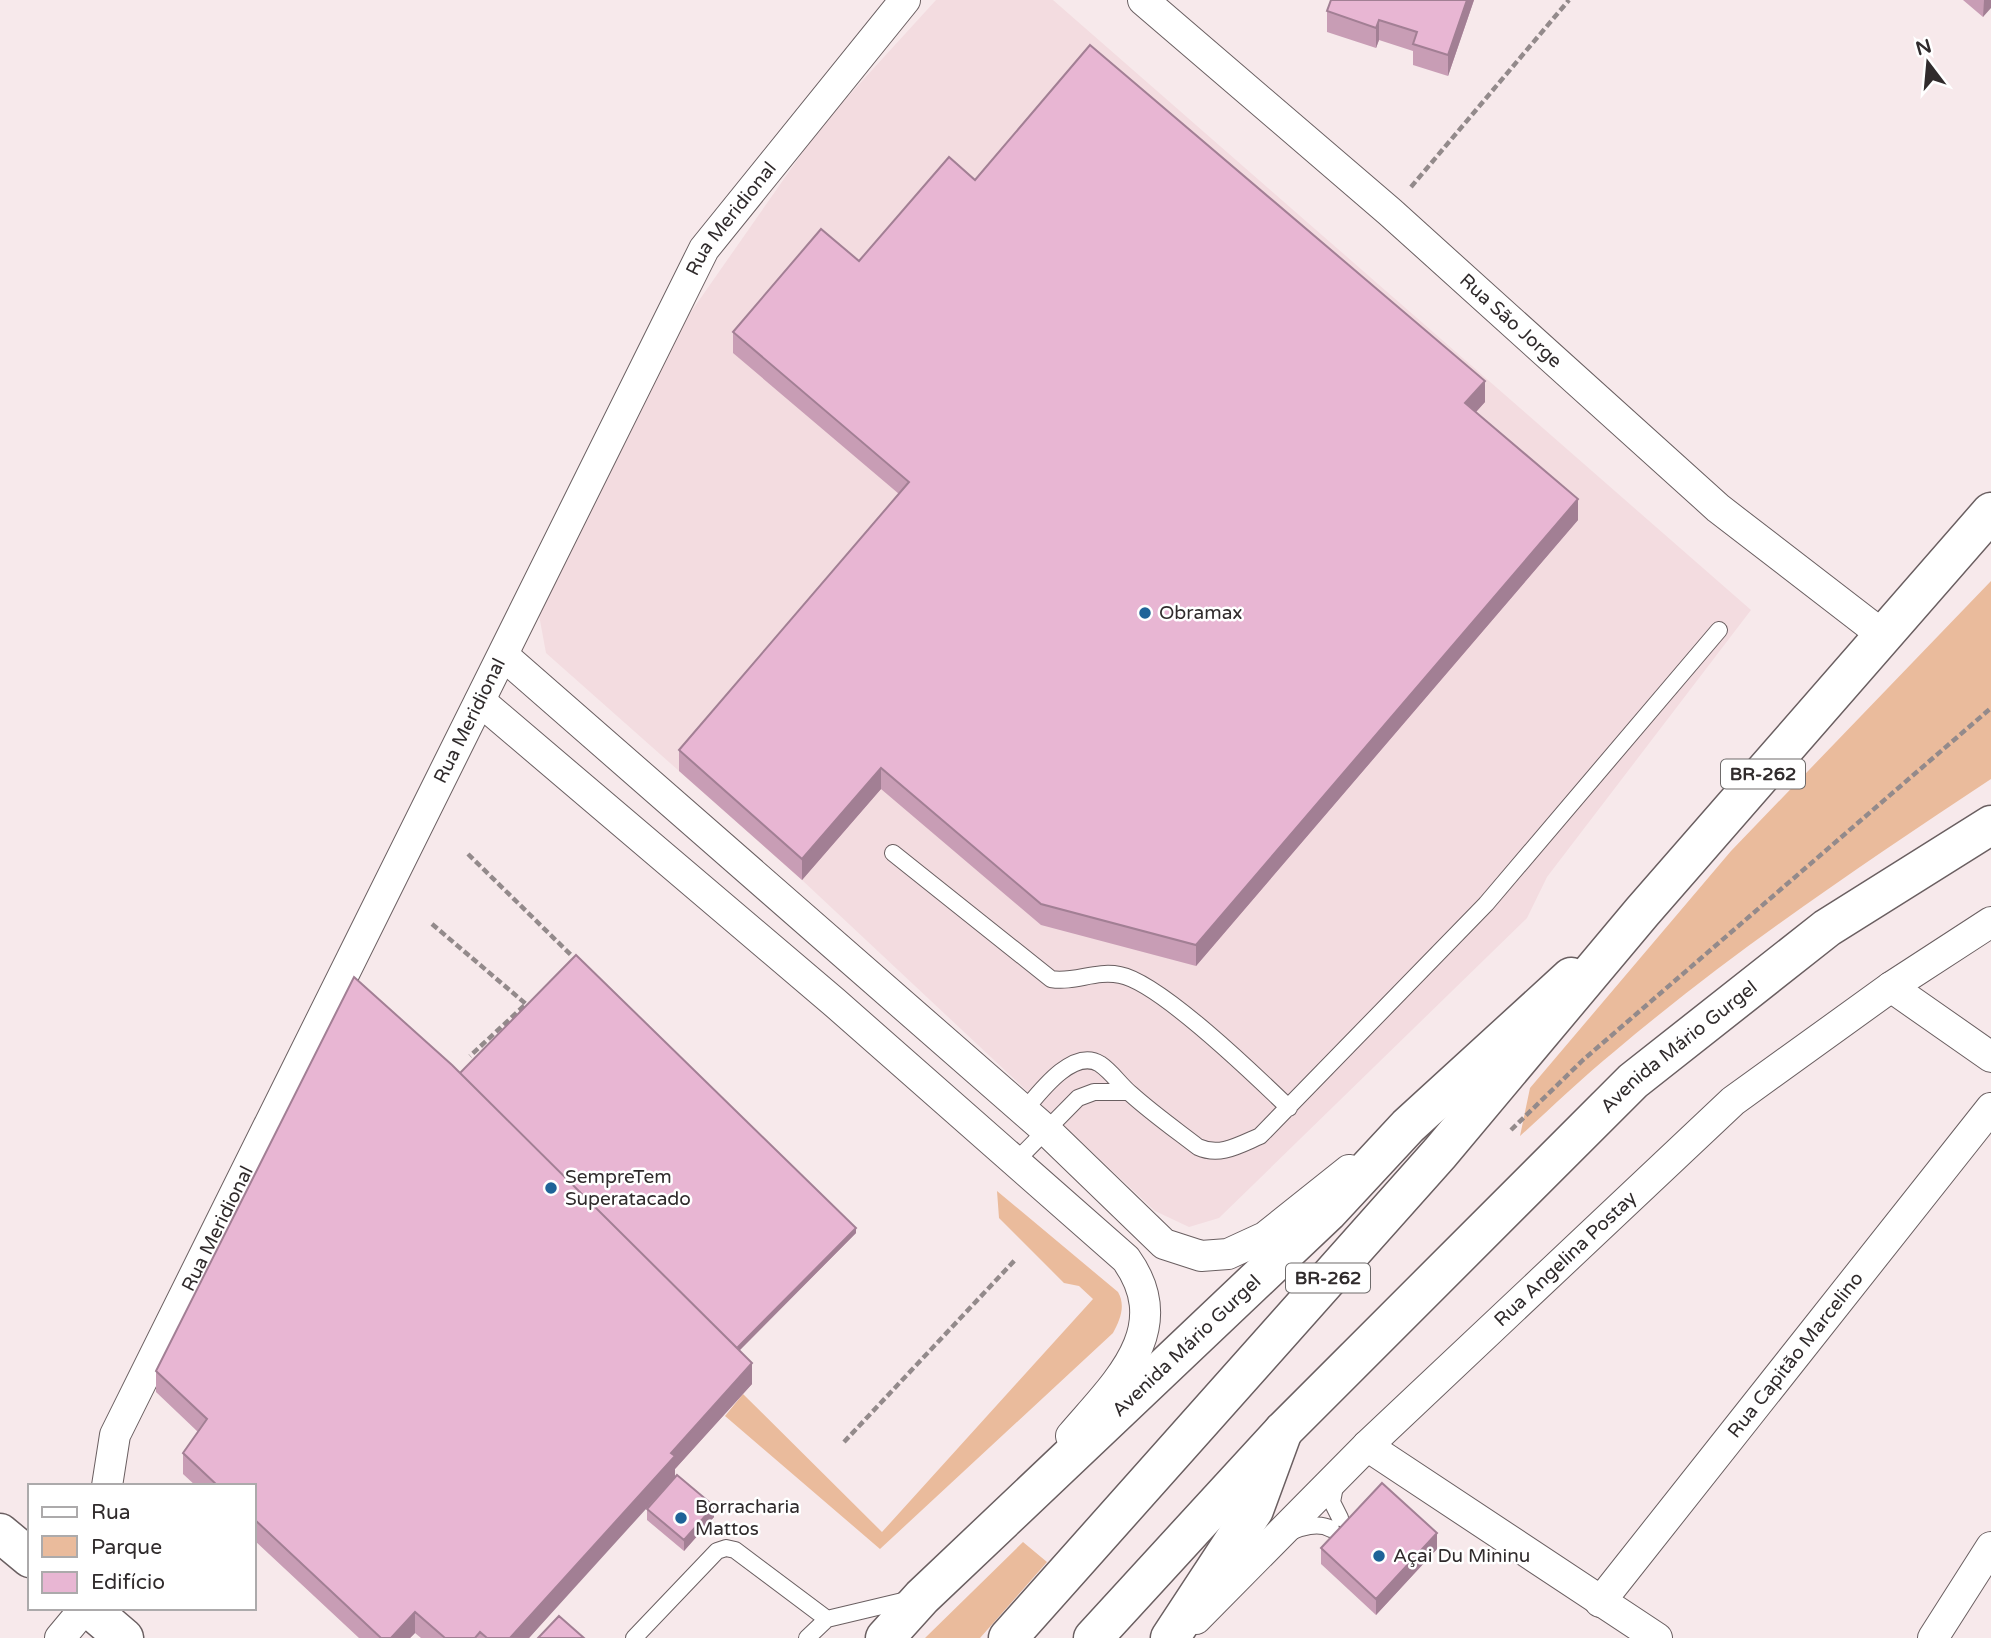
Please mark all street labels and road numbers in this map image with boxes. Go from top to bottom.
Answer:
street label: Rua Meridional [682,158,781,279]
street label: Rua São Jorge [1455,269,1566,373]
street label: Rua Meridional [429,655,510,787]
road number: BR-262 [1721,760,1805,788]
street label: Avenida Mário Gurgel [1596,976,1762,1118]
street label: Rua Meridional [177,1162,258,1295]
street label: Rua Angelina Postay [1490,1187,1641,1331]
road number: BR-262 [1286,1264,1370,1293]
street label: Rua Capitão Marcelino [1723,1268,1868,1442]
street label: Avenida Mário Gurgel [1108,1271,1265,1421]

